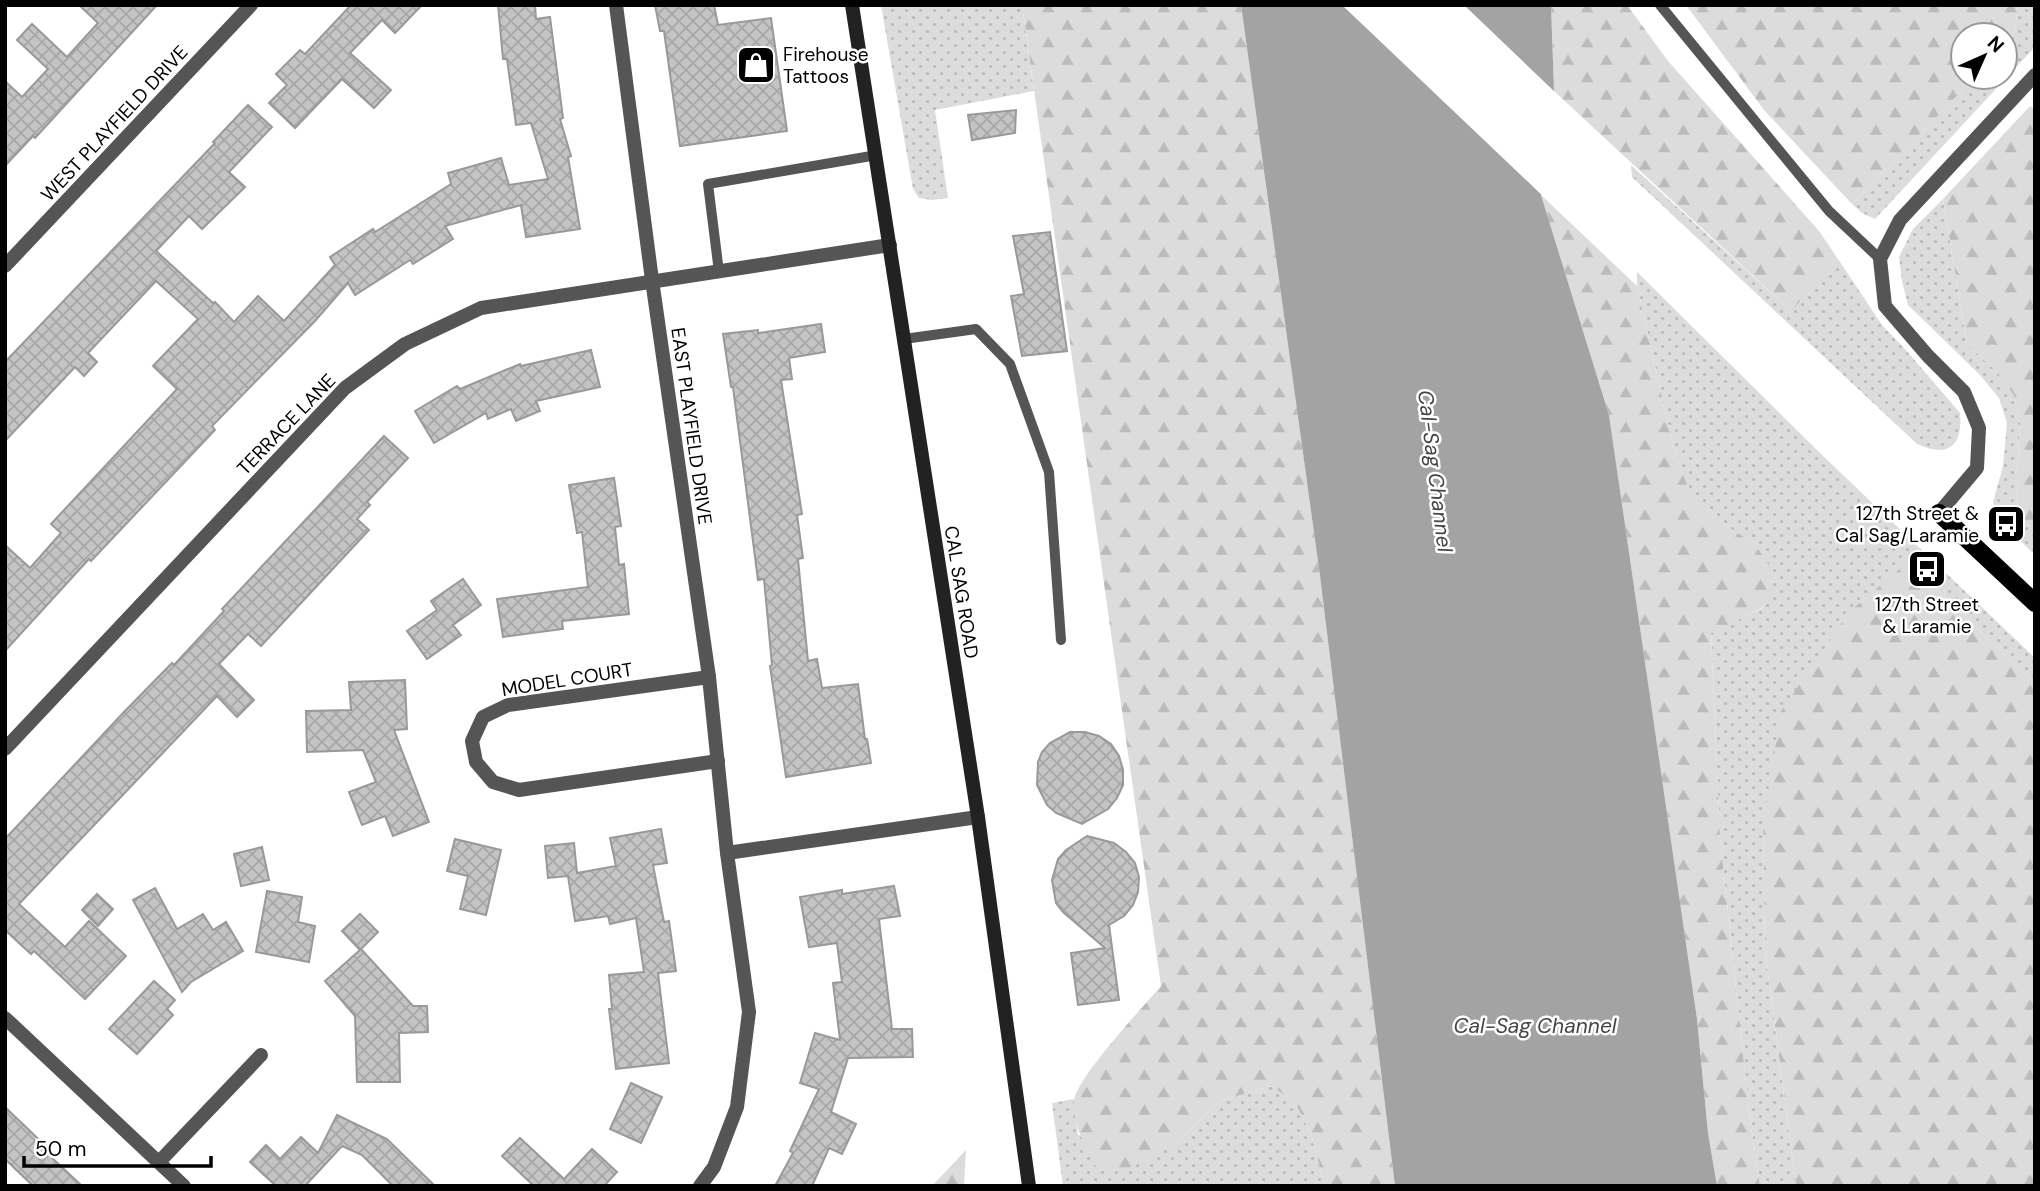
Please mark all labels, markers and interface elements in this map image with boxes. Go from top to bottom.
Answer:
north arrow [1949,21,2019,91]
text: N [1982,31,2009,58]
street label: WEST PLAYFIELD DRIVE [35,40,193,207]
place label: Firehouse Tattoos [783,42,869,89]
shop icon: Firehouse Tattoos [735,44,777,86]
street label: EAST PLAYFIELD DRIVE [665,326,718,526]
street label: TERRACE LANE [232,368,341,480]
water label: Cal-Sag Channel [1411,388,1459,554]
place label: 127th Street & Cal Sag/Laramie [1835,501,1979,548]
bus stop icon: 127th Street & Cal Sag/Laramie [1985,503,2027,545]
street label: CAL SAG ROAD [939,524,984,660]
bus stop icon: 127th Street & Laramie [1906,548,1948,590]
place label: 127th Street & Laramie [1875,592,1979,639]
street label: MODEL COURT [500,657,635,702]
water label: Cal-Sag Channel [1453,1012,1617,1040]
scale bar [24,1124,212,1168]
text: 50 m [35,1135,86,1163]

